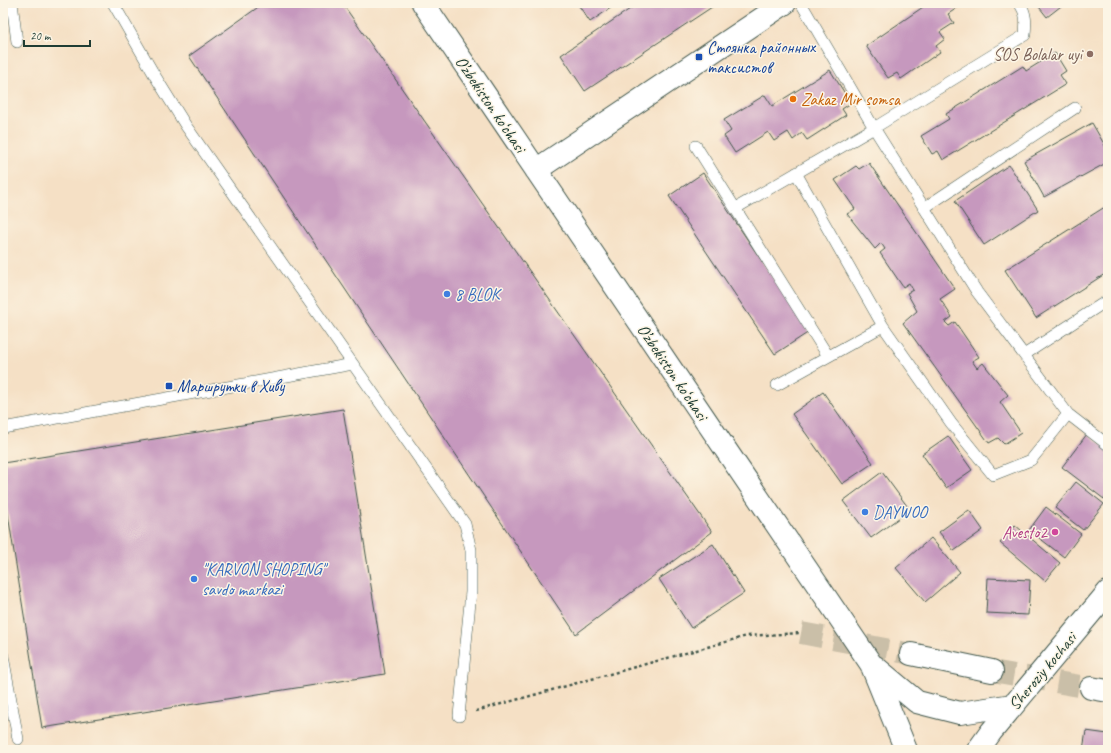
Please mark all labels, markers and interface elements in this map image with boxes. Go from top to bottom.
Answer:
scale bar [24,22,90,48]
text: 20 m [30,28,52,44]
place label: Стоянка районных таксистов [707,37,816,78]
place label: SOS Bolalar uyi [993,44,1084,65]
marker: SOS Bolalar uyi [1085,49,1095,59]
street label: O’zbekiston ko‘chasi [451,52,532,158]
marker: Стоянка районных таксистов [694,52,704,62]
place label: Zakaz Mir somsa [801,89,901,110]
marker: Zakaz Mir somsa [788,94,798,104]
place label: 8 BLOK [455,284,502,305]
marker: 8 BLOK [442,289,452,299]
street label: O’zbekiston ko‘chasi [633,320,714,426]
place label: Маршрутки в Хиву [177,376,286,397]
marker: Маршрутки в Хиву [164,381,174,391]
place label: DAYWOO [873,502,929,523]
marker: DAYWOO [860,507,870,517]
place label: Avesto2 [1002,522,1048,543]
marker: Avesto2 [1050,527,1060,537]
place label: "KARVON SHOPING" savdo markazi [202,559,329,600]
marker: "KARVON SHOPING" savdo markazi [189,574,199,584]
street label: Sheroziy kochasi [1004,626,1083,714]

